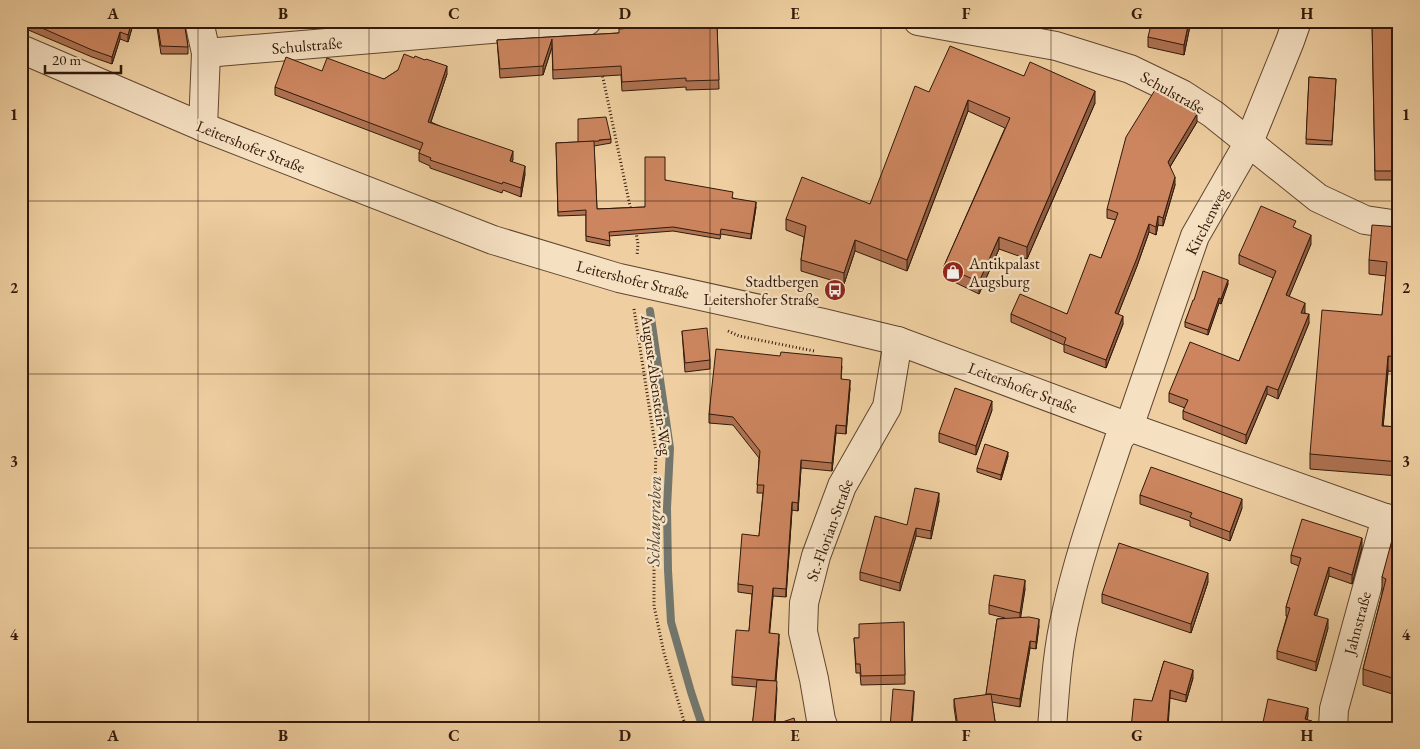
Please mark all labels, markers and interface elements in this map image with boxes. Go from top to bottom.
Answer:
text: A [106,3,119,24]
text: B [278,3,288,24]
text: C [448,3,460,24]
text: D [619,3,631,24]
text: E [790,3,800,24]
text: F [962,3,971,24]
text: G [1131,3,1143,24]
text: H [1301,3,1314,24]
street label: Schulstraße [271,32,343,59]
scale bar [45,42,121,74]
text: 20 m [52,50,81,69]
street label: Schulstraße [1137,66,1209,119]
text: 1 [10,104,18,125]
text: 1 [1402,104,1410,125]
street label: Leitershofer Straße [193,115,308,178]
street label: Kirchenweg [1181,183,1233,259]
place label: Antikpalast Augsburg [968,253,1040,292]
street label: Leitershofer Straße [574,255,691,304]
shop icon: Antikpalast Augsburg [941,260,965,284]
place label: Stadtbergen Leitershofer Straße [704,271,820,310]
text: 2 [10,277,19,298]
text: 2 [1402,277,1411,298]
bus stop icon: Stadtbergen Leitershofer Straße [823,278,847,302]
street label: August-Abenstein-Weg [636,312,677,458]
street label: Leitershofer Straße [965,357,1080,418]
text: 3 [10,451,18,472]
text: 3 [1402,451,1410,472]
water label: Schlaugraben [641,475,667,568]
street label: St.-Florian-Straße [801,476,858,584]
street label: Jahnstraße [1338,589,1376,659]
text: 4 [10,624,19,645]
text: 4 [1402,624,1411,645]
text: A [106,725,119,746]
text: B [278,725,288,746]
text: C [448,725,460,746]
text: D [619,725,631,746]
text: E [790,725,800,746]
text: F [962,725,971,746]
text: G [1131,725,1143,746]
text: H [1301,725,1314,746]

